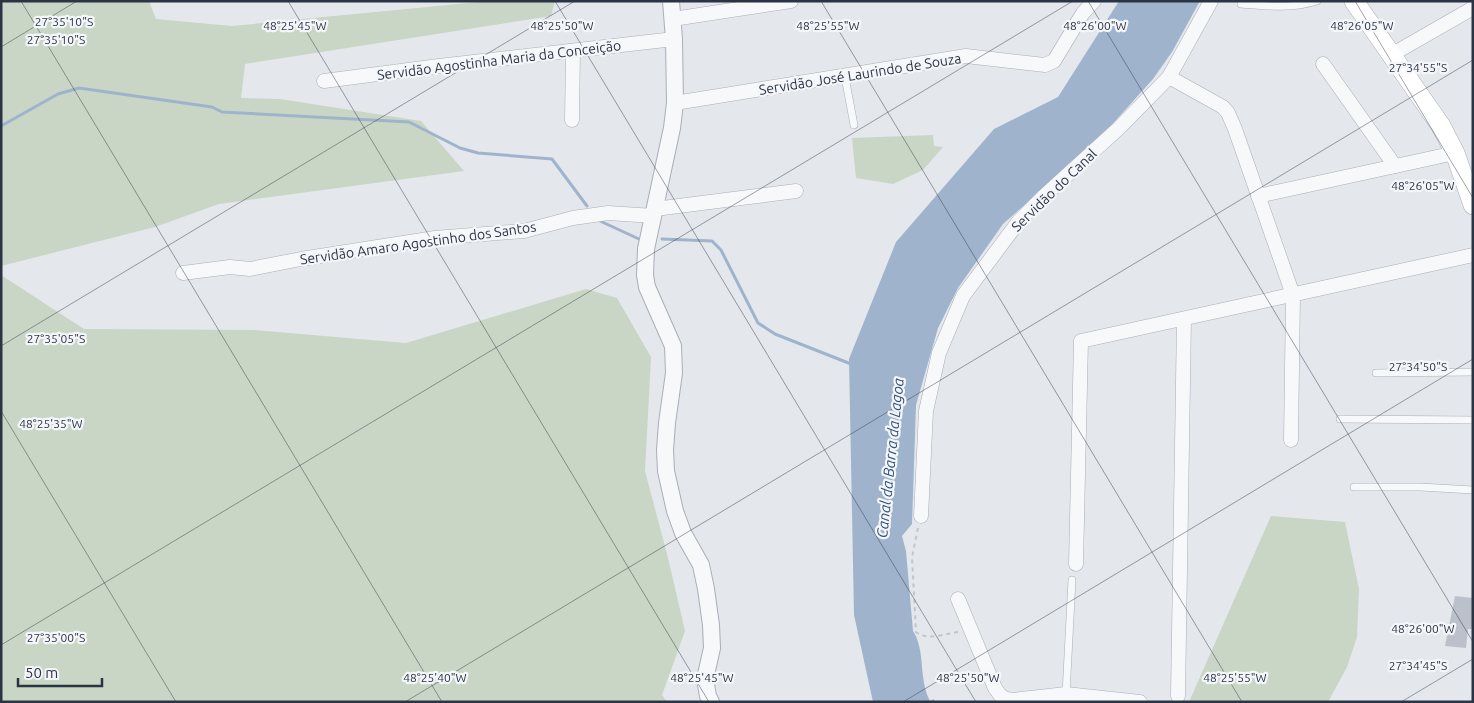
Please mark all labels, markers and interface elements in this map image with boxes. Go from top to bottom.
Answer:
text: 27°35'10"S [35,15,93,28]
text: 48°25'45"W [263,19,327,32]
text: 48°25'50"W [530,19,594,32]
text: 48°25'55"W [796,19,860,32]
text: 48°26'00"W [1063,19,1127,32]
text: 48°26'05"W [1330,19,1394,32]
text: 27°35'10"S [27,33,85,46]
street label: Servidão Agostinha Maria da Conceição [376,37,622,83]
street label: Servidão José Laurindo de Souza [758,50,962,98]
text: 27°34'55"S [1389,61,1447,74]
street label: Servidão do Canal [1008,145,1100,235]
text: 48°26'05"W [1391,179,1455,192]
street label: Servidão Amaro Agostinho dos Santos [299,218,537,268]
text: 27°35'05"S [27,332,85,345]
text: 27°34'50"S [1389,360,1447,373]
water label: Canal da Barra da Lagoa [873,377,907,539]
text: 48°25'35"W [19,417,83,430]
text: 48°26'00"W [1391,622,1455,635]
text: 27°35'00"S [27,631,85,644]
scale bar [18,656,101,688]
text: 27°34'45"S [1389,659,1447,672]
text: 50 m [25,664,58,681]
text: 48°25'40"W [403,671,467,684]
text: 48°25'45"W [670,671,734,684]
text: 48°25'50"W [936,671,1000,684]
text: 48°25'55"W [1203,671,1267,684]

